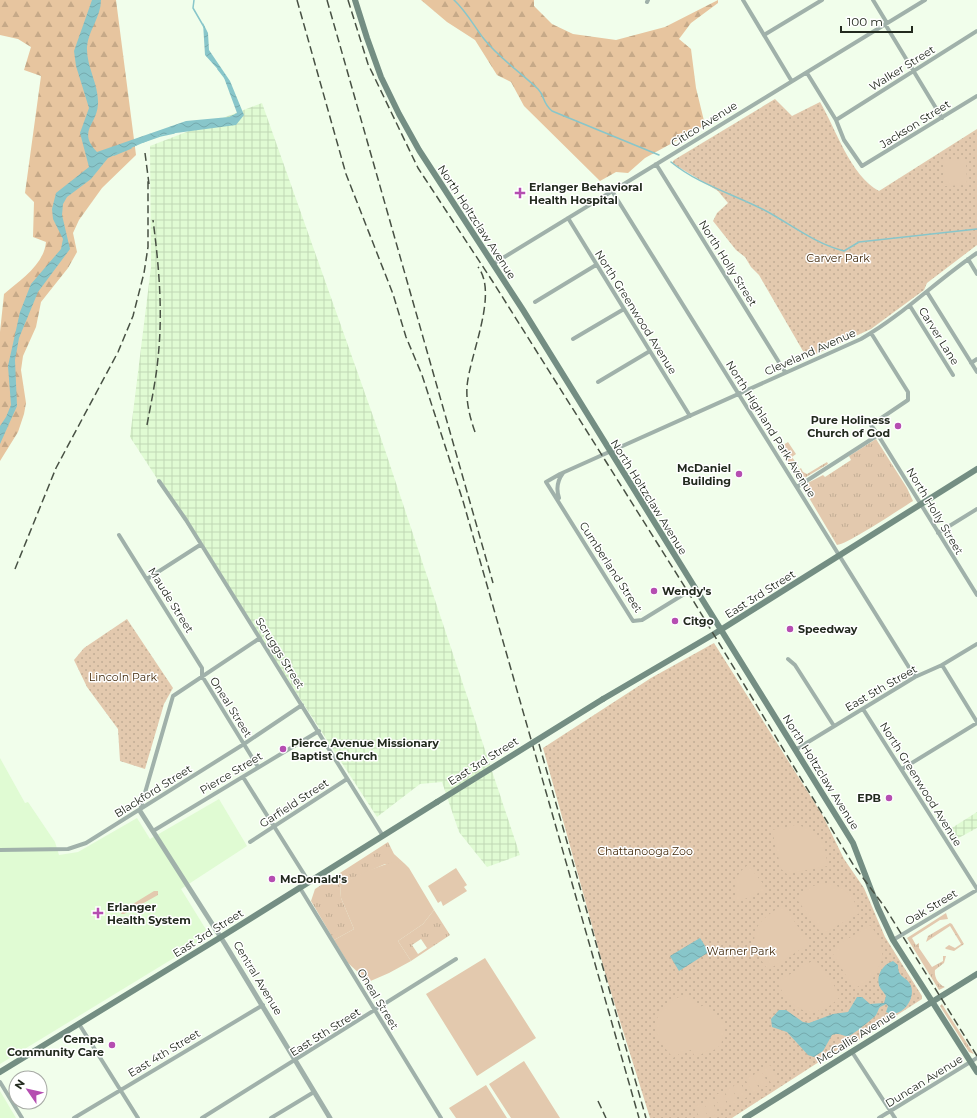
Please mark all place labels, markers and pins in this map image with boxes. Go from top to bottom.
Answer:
place label: Erlanger Behavioral Health Hospital [529,180,642,207]
marker: Erlanger Behavioral Health Hospital [514,187,526,199]
place label: Pure Holiness Church of God [807,413,890,440]
marker: Pure Holiness Church of God [893,421,903,431]
place label: McDaniel Building [677,461,731,488]
marker: McDaniel Building [734,469,744,479]
place label: Wendy's [662,584,711,598]
marker: Wendy's [649,586,659,596]
place label: Citgo [683,614,714,628]
marker: Citgo [670,616,680,626]
place label: Speedway [798,622,858,636]
marker: Speedway [785,624,795,634]
place label: Pierce Avenue Missionary Baptist Church [291,736,439,763]
marker: Pierce Avenue Missionary Baptist Church [278,744,288,754]
place label: EPB [857,791,881,805]
marker: EPB [884,793,894,803]
place label: McDonald's [280,872,347,886]
marker: McDonald's [267,874,277,884]
place label: Erlanger Health System [107,900,191,927]
marker: Erlanger Health System [92,907,104,919]
place label: Cempa Community Care [7,1032,104,1059]
marker: Cempa Community Care [107,1040,117,1050]

